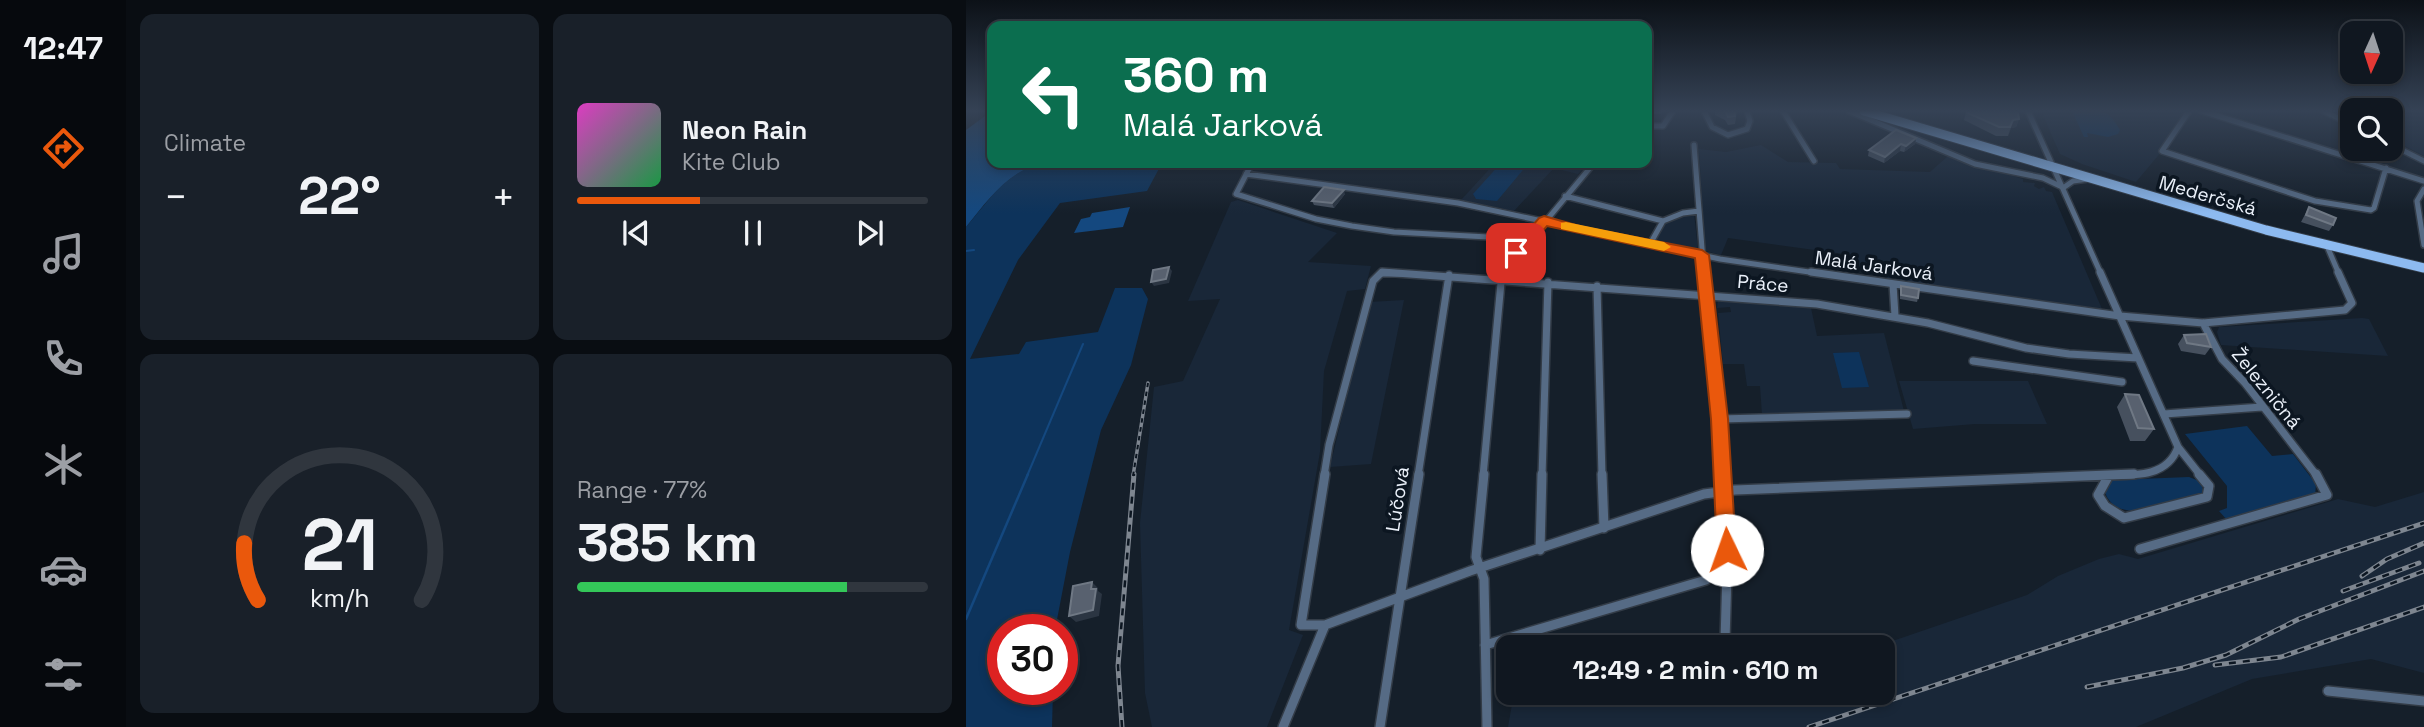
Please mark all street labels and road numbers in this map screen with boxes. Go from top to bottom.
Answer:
street label: Mederčská [2156,170,2260,221]
street label: Malá Jarková [1813,245,1934,286]
street label: Práce [1736,269,1790,298]
street label: Železničná [2226,343,2307,434]
street label: Lúčová [1380,465,1415,533]

